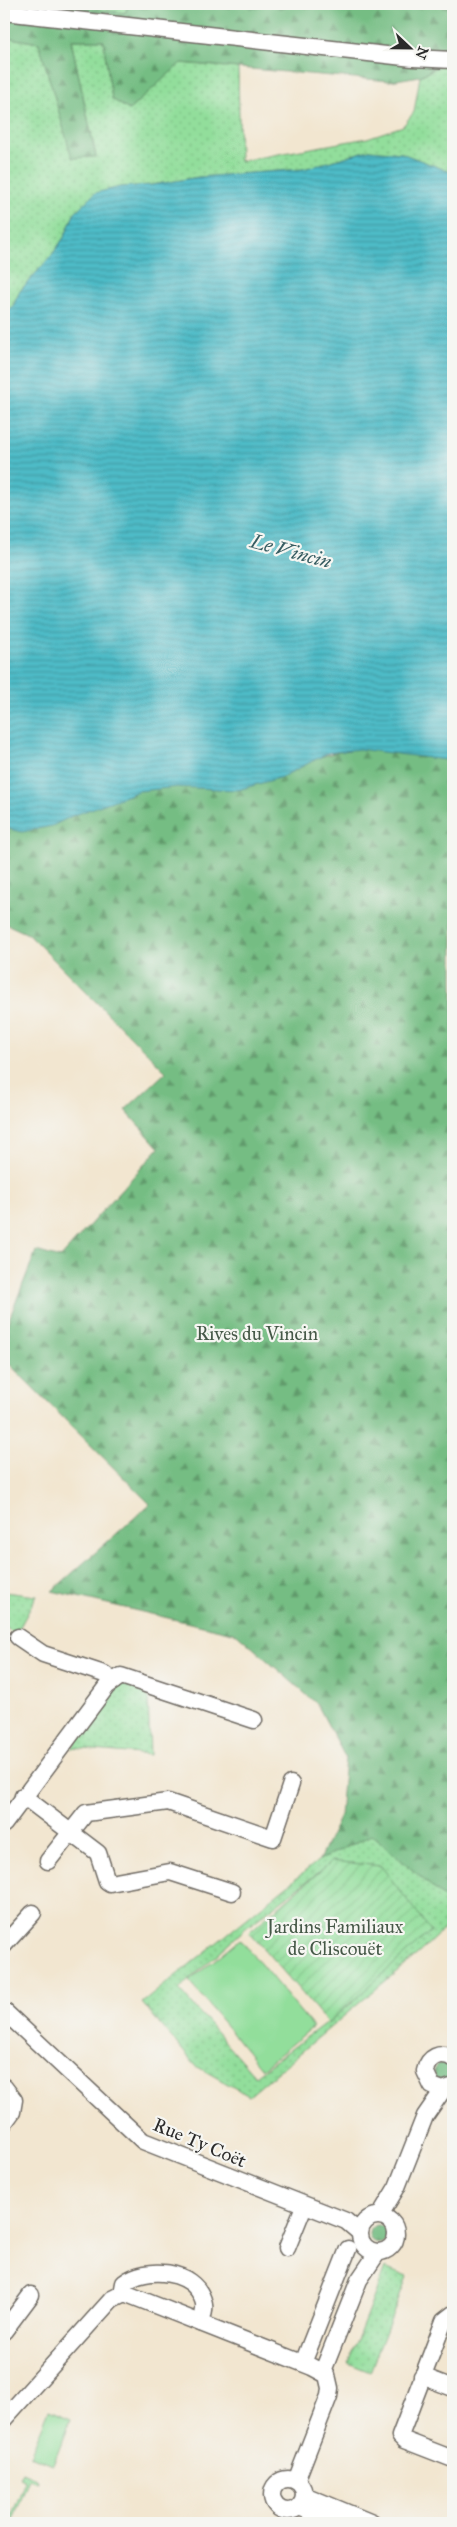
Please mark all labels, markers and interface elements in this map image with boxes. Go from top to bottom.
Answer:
north arrow [384,22,434,72]
text: N [411,44,432,61]
water label: Le Vincin [247,528,335,573]
park label: Rives du Vincin [196,1322,318,1345]
park label: Jardins Familiaux de Cliscouët [265,1915,404,1960]
street label: Rue Ty Coët [150,2113,250,2172]

